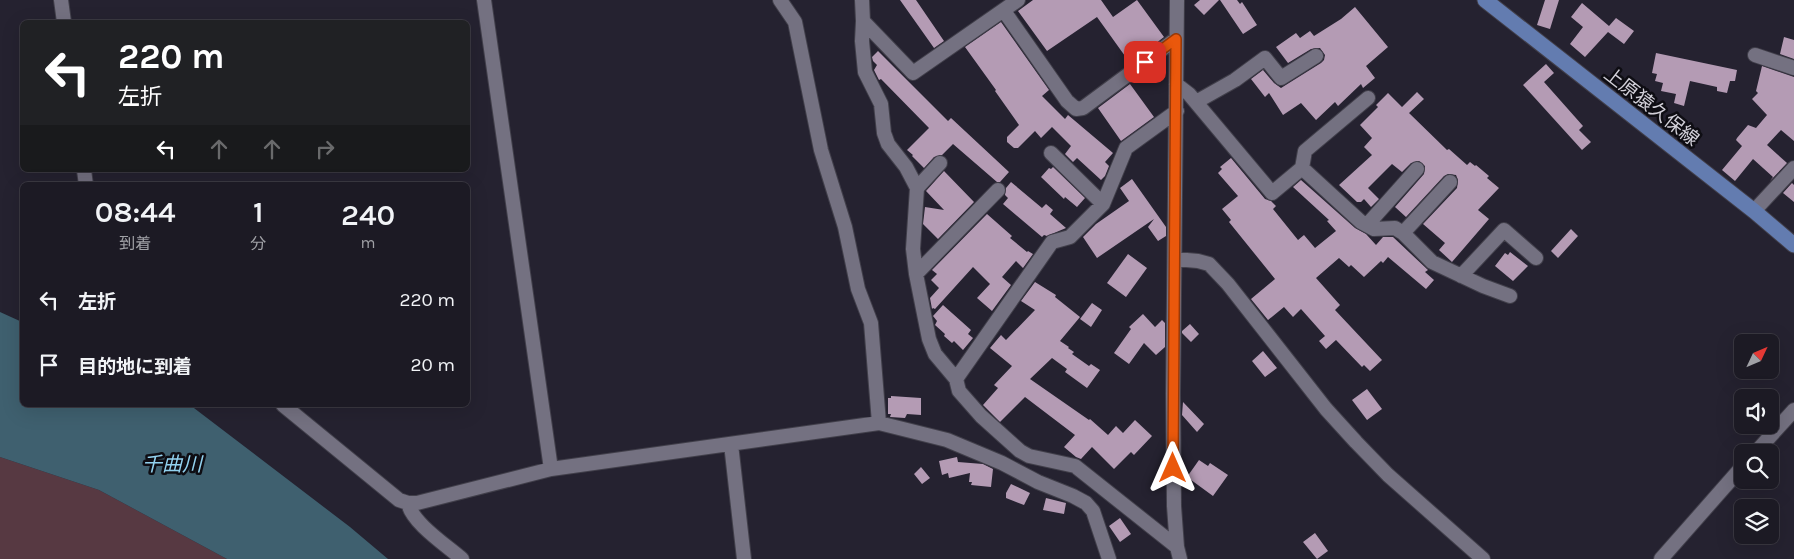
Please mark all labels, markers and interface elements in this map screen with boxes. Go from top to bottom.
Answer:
text: 220 m [118,36,225,77]
icon: left [35,40,100,105]
pin [1124,41,1166,83]
icon: arrive [1131,48,1159,76]
street label: 上原猿久保線 [1600,63,1703,151]
text: 左折 [118,84,162,110]
icon: left [152,135,180,163]
icon: ahead [205,135,233,163]
icon: ahead [258,135,286,163]
icon: right [311,135,339,163]
text: 08:44 [95,194,175,230]
text: 1 [253,194,263,230]
text: 240 [341,197,395,233]
text: m [361,233,376,252]
text: 到着 [119,234,151,253]
text: 分 [250,234,266,253]
icon: left [35,286,63,314]
text: 220 m [399,289,455,311]
text: 左折 [78,291,116,313]
north arrow [1734,334,1779,379]
map controls [1734,334,1779,544]
icon: arrive [35,351,63,379]
text: 20 m [410,354,455,376]
text: 目的地に到着 [78,356,192,378]
button: sound [1734,389,1779,434]
position arrow [1146,441,1198,493]
button: search [1734,444,1779,489]
water label: 千曲川 [142,453,204,476]
button: layers [1734,499,1779,544]

